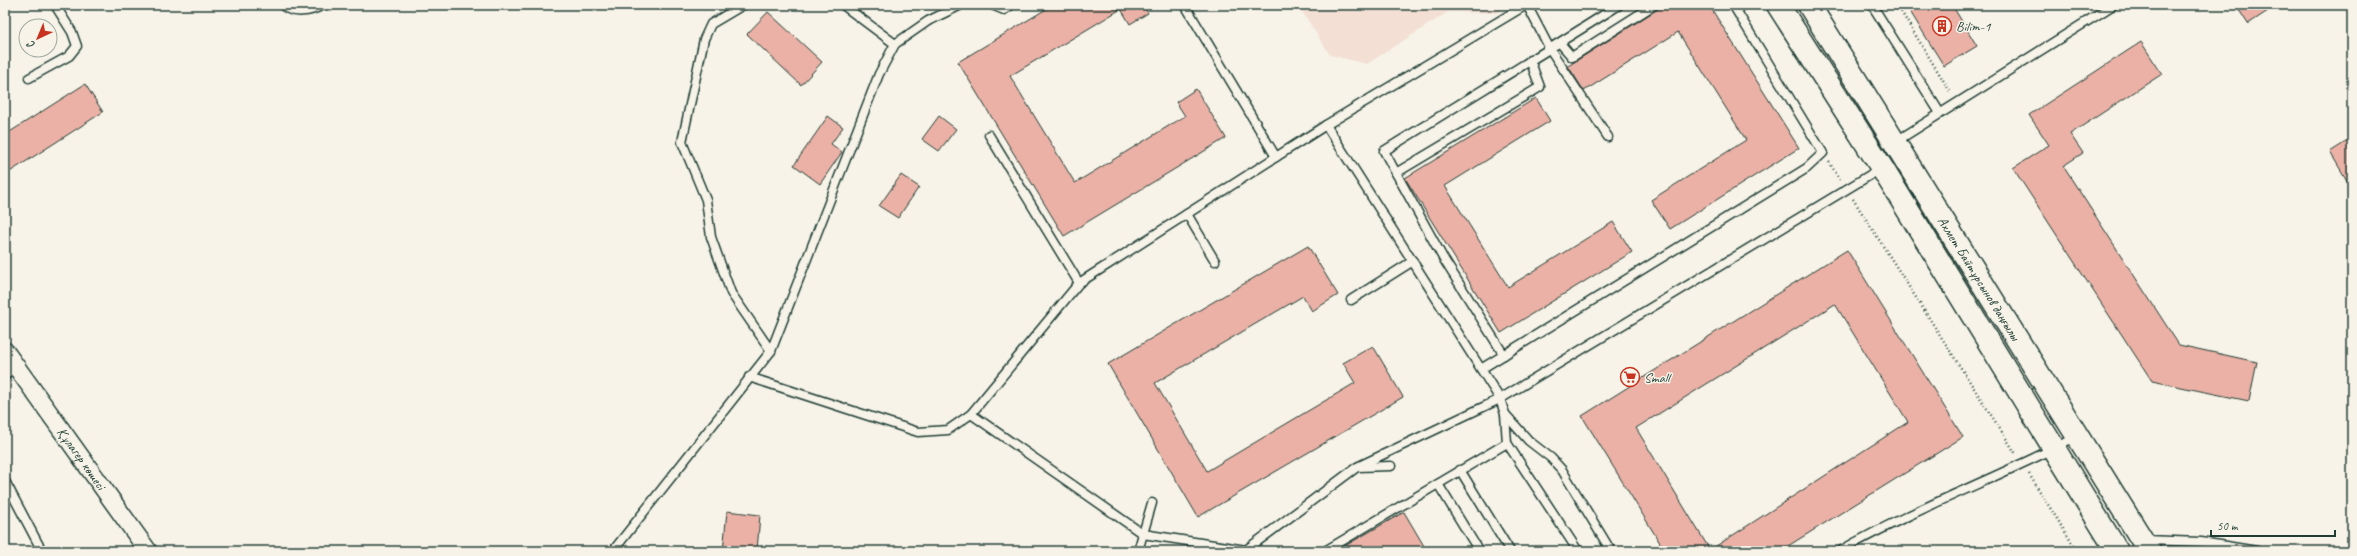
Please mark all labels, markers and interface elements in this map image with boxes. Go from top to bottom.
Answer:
building icon: Bilim-1 [1931,15,1953,37]
north arrow [18,18,58,58]
place label: Bilim-1 [1956,18,1991,35]
text: С [23,37,38,52]
street label: Ахмет Байтұрсынов даңғылы [1934,213,2025,345]
supermarket icon: Small [1619,366,1641,388]
place label: Small [1644,369,1672,386]
street label: Құлагер көшесі [54,424,111,495]
scale bar [2211,512,2335,538]
text: 50 m [2217,518,2239,534]

